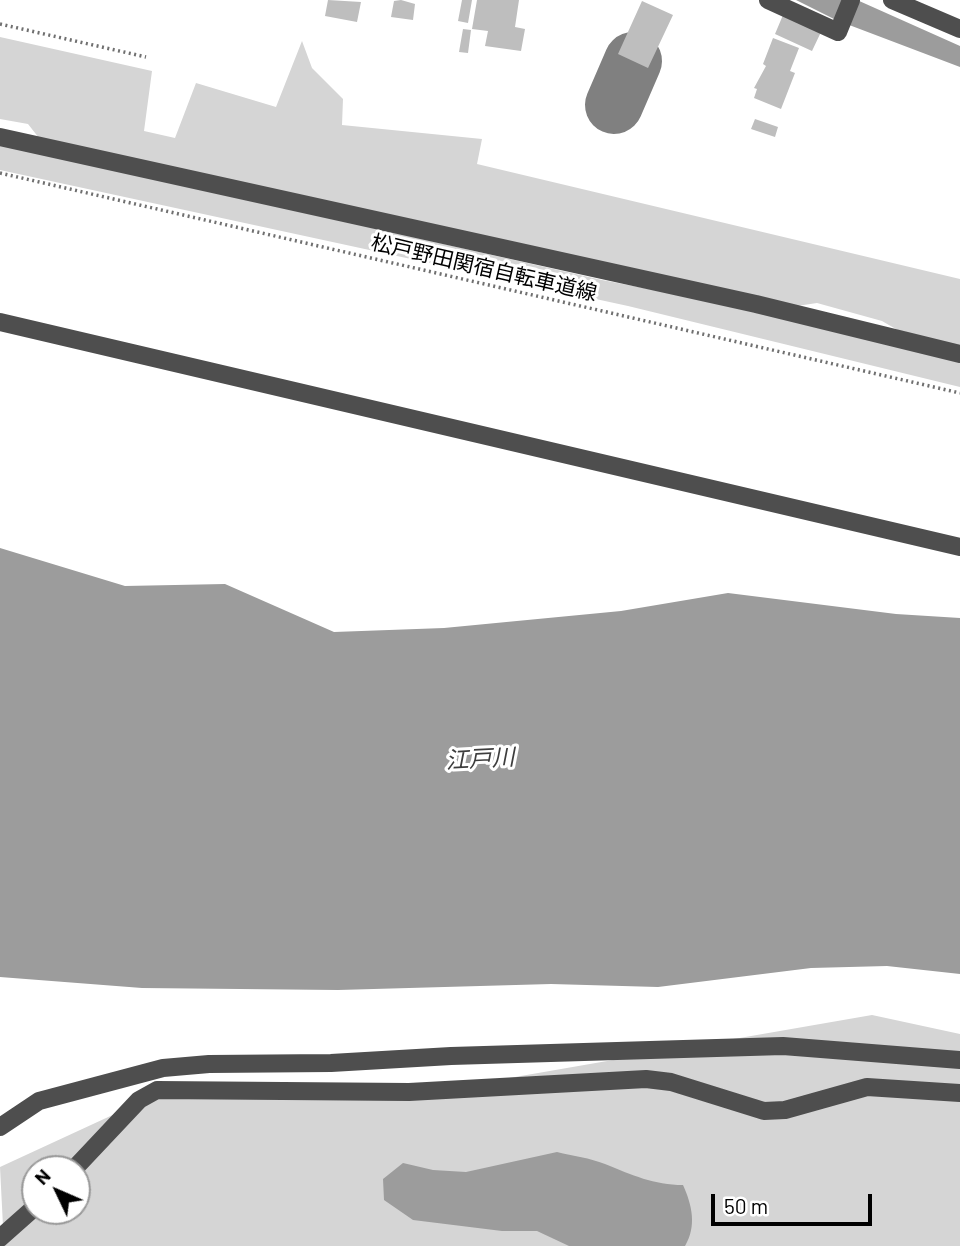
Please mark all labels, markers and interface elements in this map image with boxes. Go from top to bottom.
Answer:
street label: 松戸野田関宿自転車道線 [369,230,599,306]
water label: 江戸川 [445,743,515,775]
north arrow [21,1155,91,1225]
text: N [29,1164,55,1189]
scale bar [715,1180,876,1224]
text: 50 m [724,1193,768,1218]

